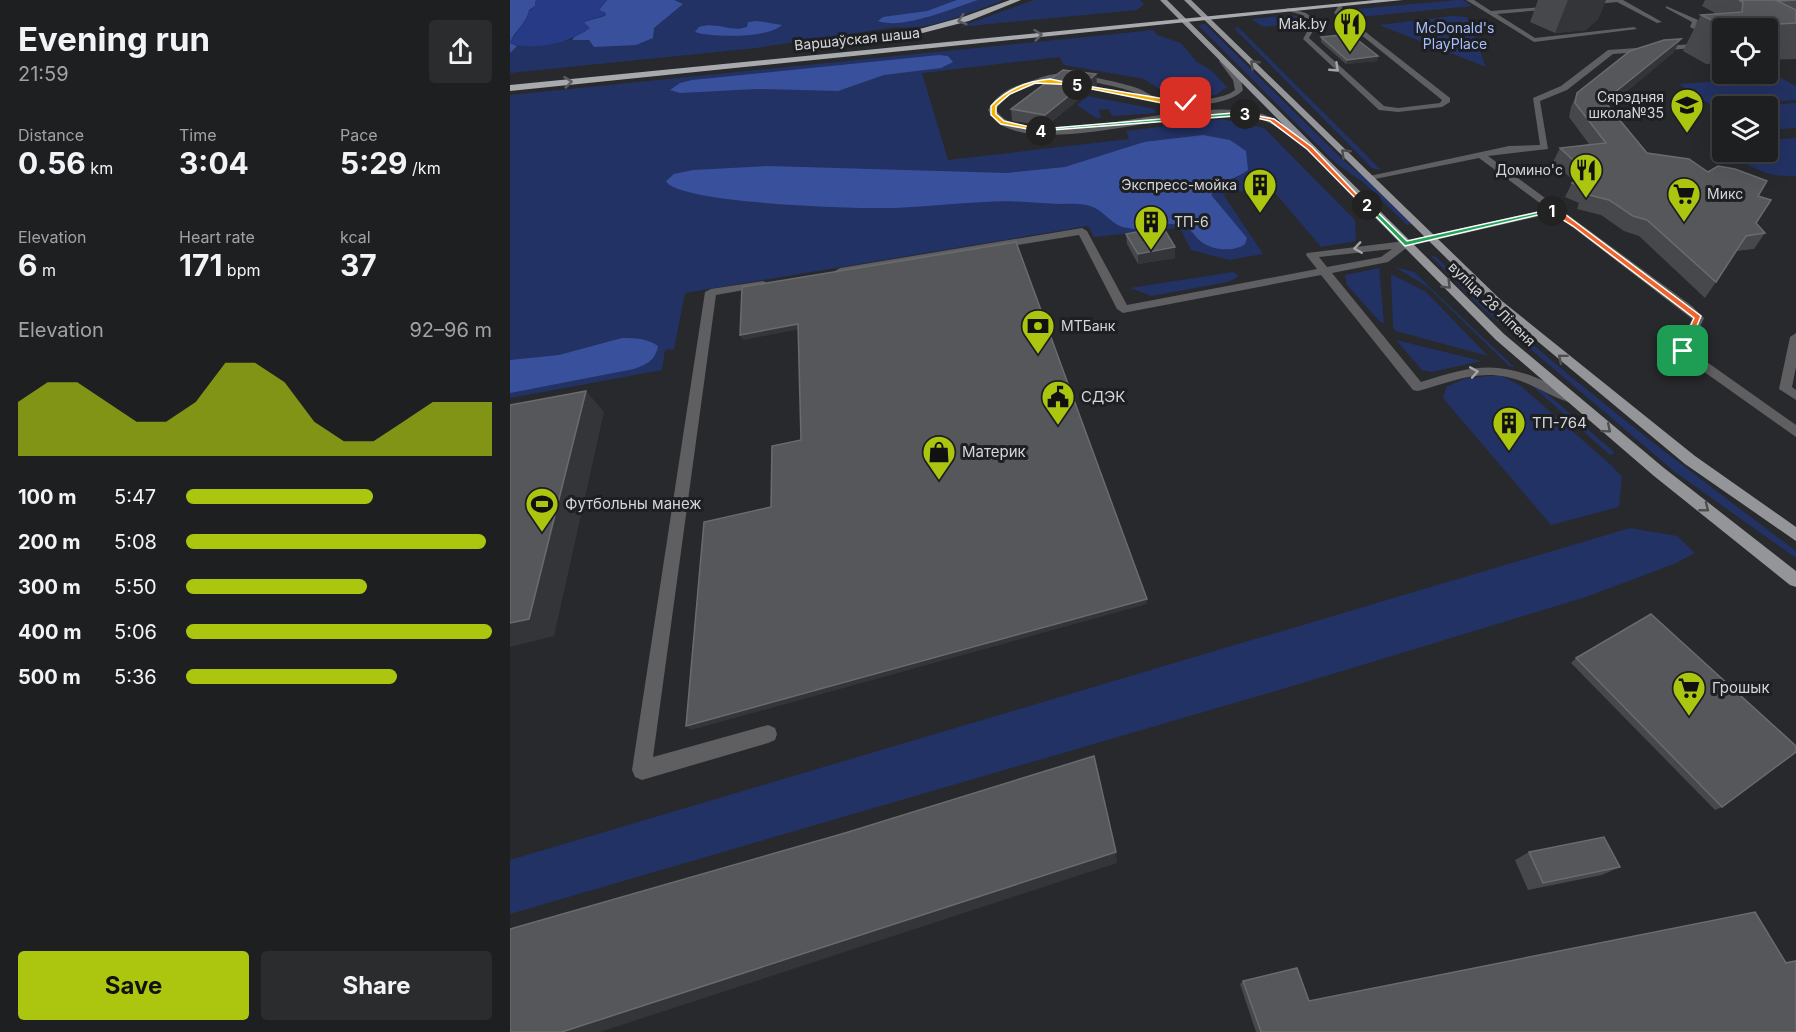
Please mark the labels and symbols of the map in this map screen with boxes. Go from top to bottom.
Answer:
restaurant icon: Mak.by [1332,6,1368,53]
one-way arrow [957,13,968,25]
place label: Mak.by [1279,15,1327,32]
park label: McDonald's PlayPlace [1416,19,1494,52]
street label: Варшаўская шаша [793,23,921,54]
one-way arrow [1034,29,1043,42]
one-way arrow [1328,60,1339,71]
one-way arrow [1250,61,1261,72]
pin: 5 [1062,70,1092,100]
one-way arrow [564,76,573,89]
pin [1160,77,1211,128]
school or university icon: Сярэдняя школа№35 [1669,87,1705,134]
place label: Сярэдняя школа№35 [1588,88,1664,121]
pin: 3 [1230,99,1260,129]
pin: 4 [1026,116,1056,146]
one-way arrow [1342,150,1353,161]
restaurant icon: Домино'c [1568,152,1604,199]
place label: Домино'c [1495,161,1563,178]
building icon: Экспресс-мойка [1242,167,1278,214]
place label: Экспресс-мойка [1121,176,1237,193]
supermarket icon: Микс [1666,176,1702,223]
place label: Микс [1707,185,1743,202]
pin: 2 [1352,190,1382,220]
pin: 1 [1537,196,1567,226]
building icon: ТП-6 [1133,204,1169,251]
place label: ТП-6 [1174,213,1209,230]
one-way arrow [1353,242,1363,254]
street label: вуліца 28 Ліпеня [1445,258,1539,349]
one-way arrow [1440,278,1451,288]
bank icon: МТБанк [1020,308,1056,355]
place label: МТБанк [1061,317,1116,334]
pin [1657,325,1708,376]
one-way arrow [1558,354,1569,365]
one-way arrow [1469,366,1479,379]
public building icon: СДЭК [1040,379,1076,426]
place label: СДЭК [1081,387,1125,406]
building icon: ТП-764 [1491,405,1527,452]
place label: ТП-764 [1532,413,1587,432]
one-way arrow [1600,422,1611,433]
shop icon: Материк [921,434,957,481]
place label: Материк [962,442,1026,461]
sports icon: Футбольны манеж [524,486,560,533]
place label: Футбольны манеж [565,494,701,513]
one-way arrow [1698,501,1709,512]
supermarket icon: Грошык [1671,670,1707,717]
place label: Грошык [1712,678,1770,697]

